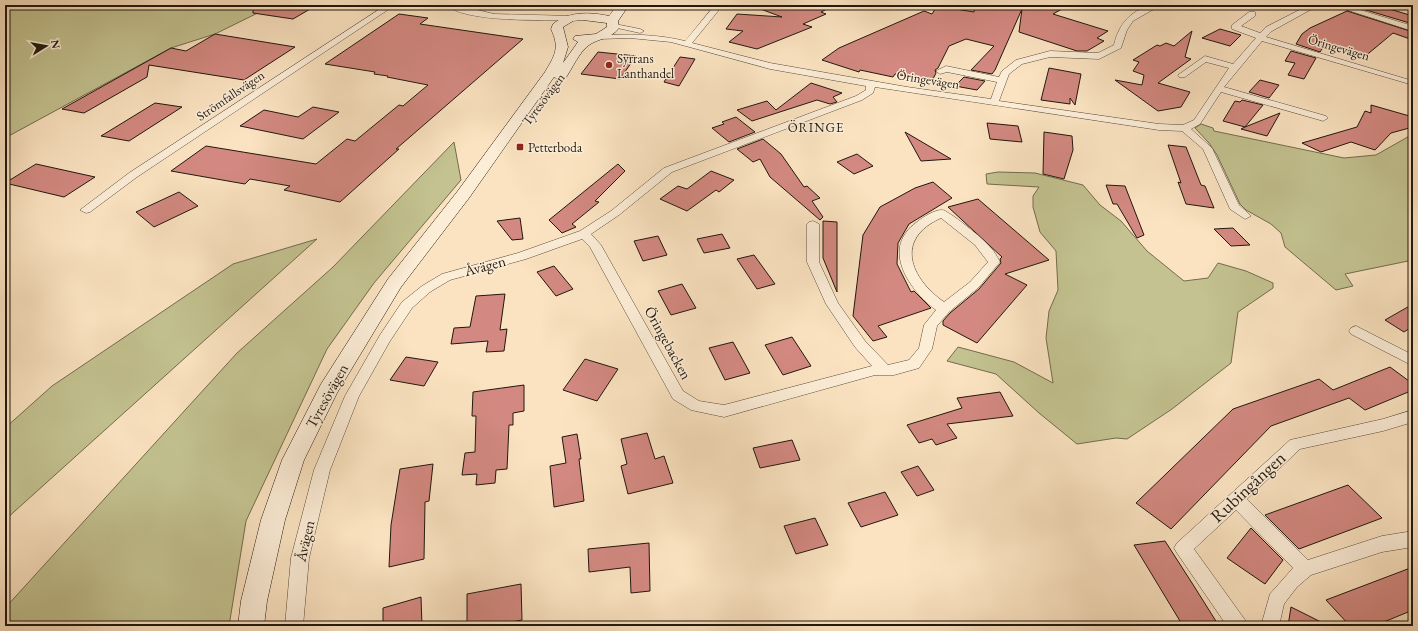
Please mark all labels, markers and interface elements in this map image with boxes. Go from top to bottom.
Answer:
north arrow [26,26,66,66]
street label: Öringevägen [1306,31,1372,64]
text: N [48,38,64,50]
place label: Syrrans Lanthandel [617,50,674,82]
marker: Syrrans Lanthandel [604,60,614,70]
street label: Strömfallsvägen [193,66,268,124]
street label: Öringevägen [895,66,961,93]
street label: Tyresövägen [518,70,569,129]
district label: ÖRINGE [788,119,844,136]
place label: Petterboda [528,139,583,156]
marker: Petterboda [515,142,525,152]
street label: Åvägen [461,251,508,280]
street label: Öringebacken [641,303,696,383]
street label: Tyresövägen [301,360,352,431]
street label: Rubingången [1205,446,1290,527]
street label: Åvägen [290,518,319,564]

